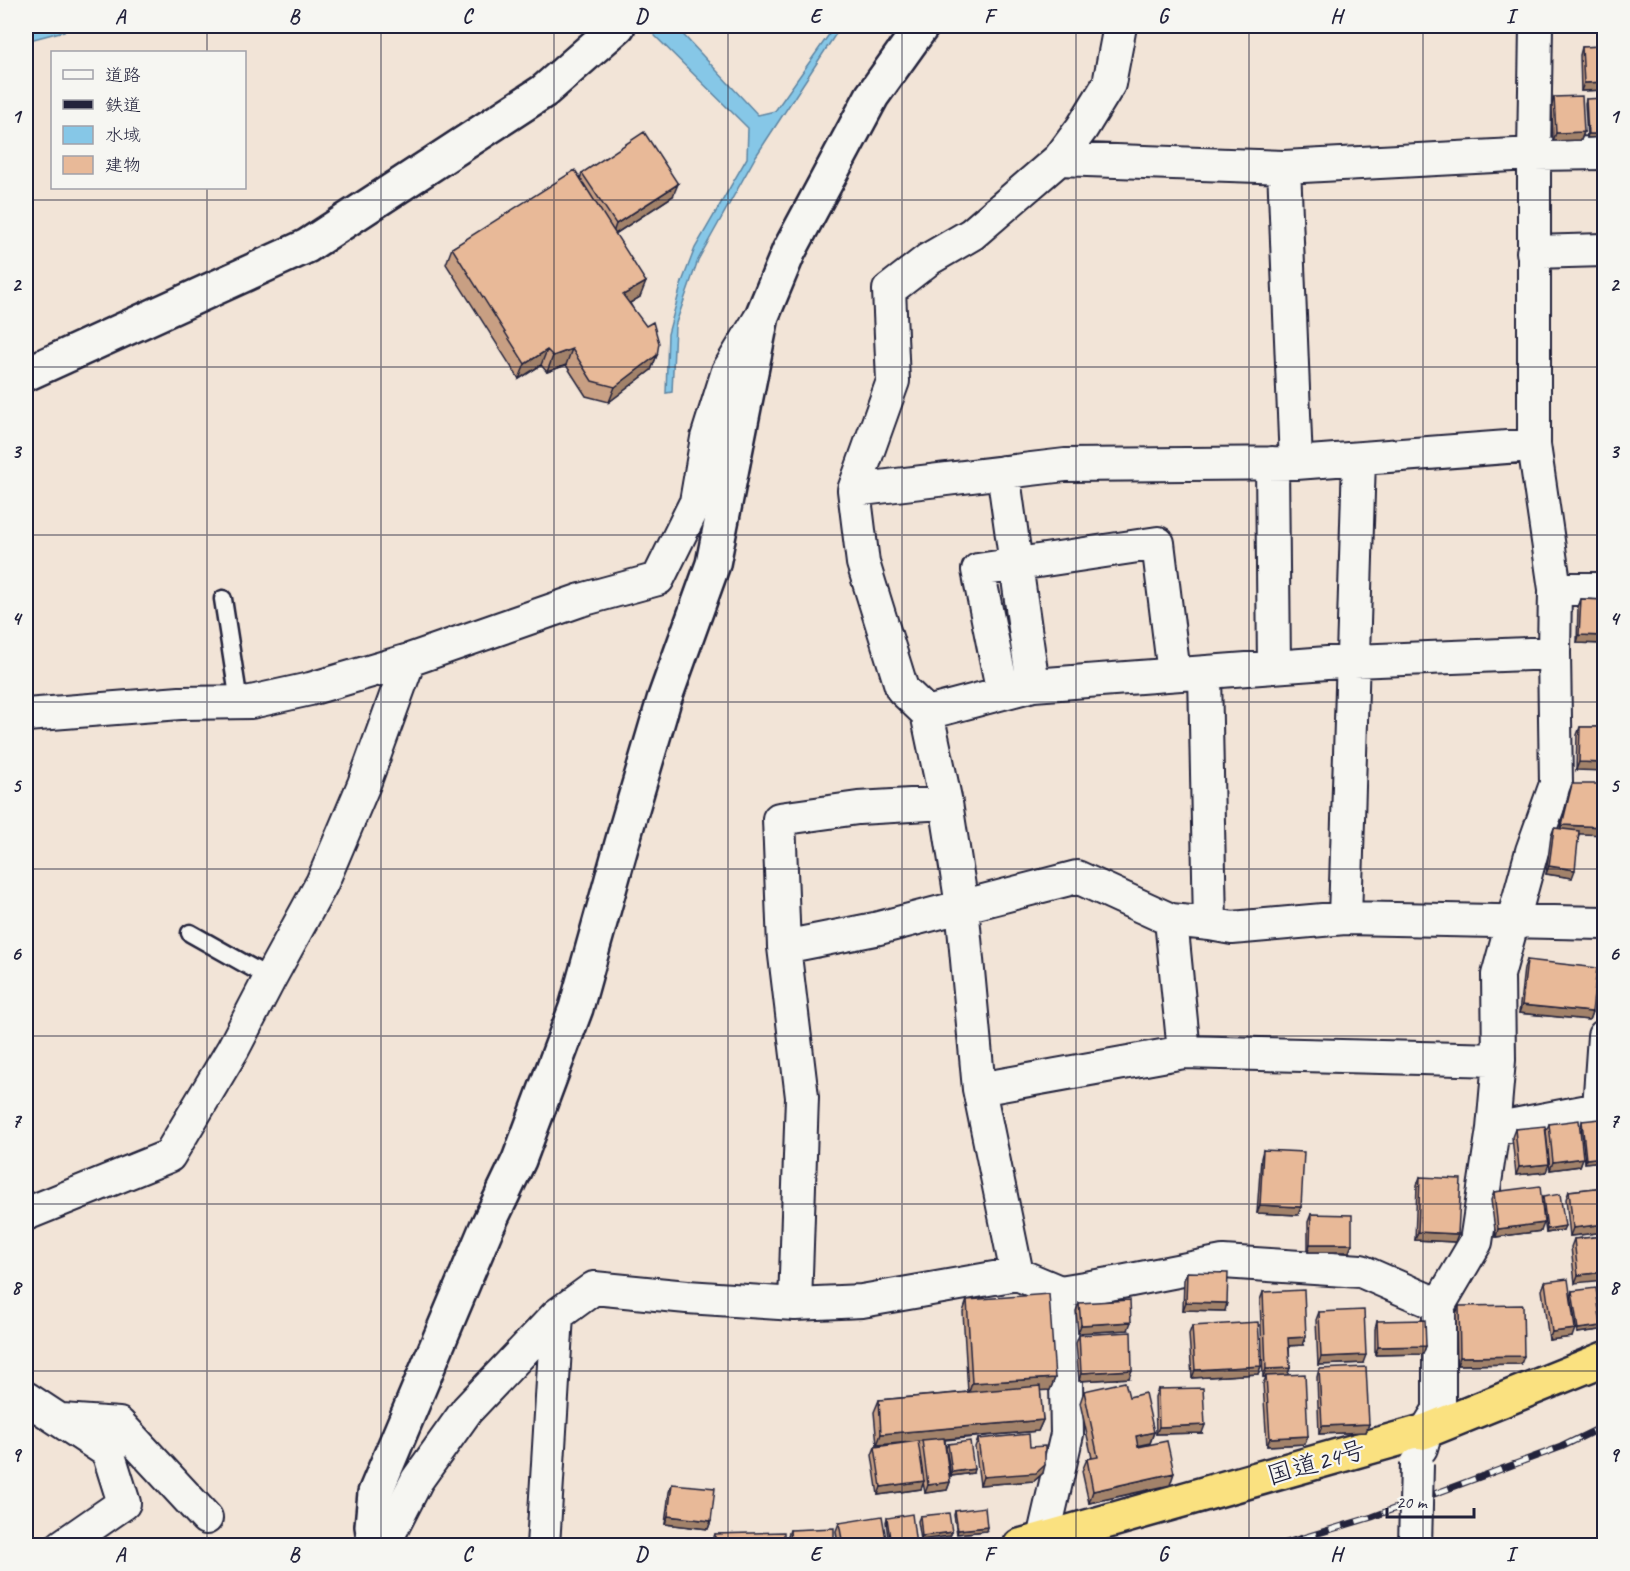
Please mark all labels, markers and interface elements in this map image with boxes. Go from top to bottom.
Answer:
text: A [115,4,127,29]
text: B [289,4,301,29]
text: C [462,4,474,29]
text: D [635,4,649,29]
text: E [810,4,824,29]
text: F [984,4,998,29]
text: G [1158,4,1171,29]
text: H [1330,4,1345,29]
text: I [1506,4,1519,29]
legend [51,51,246,189]
text: 道路 [105,64,141,86]
text: 鉄道 [105,94,141,116]
text: 1 [12,104,23,129]
text: 1 [1610,104,1621,129]
text: 水域 [105,124,141,146]
text: 建物 [105,154,141,176]
text: 2 [12,272,23,297]
text: 2 [1610,272,1621,297]
text: 3 [12,439,23,464]
text: 3 [1610,439,1621,464]
text: 4 [12,606,24,631]
text: 4 [1610,606,1622,631]
text: 5 [12,773,23,798]
text: 5 [1610,773,1621,798]
text: 6 [11,941,22,966]
text: 6 [1609,941,1620,966]
text: 7 [12,1108,23,1133]
text: 7 [1610,1108,1621,1133]
text: 8 [12,1275,24,1300]
text: 8 [1610,1275,1622,1300]
street label: 国道24号 [1263,1433,1369,1492]
text: 9 [12,1442,23,1467]
text: 9 [1610,1442,1621,1467]
scale bar [1387,1481,1474,1519]
text: 20 m [1396,1491,1429,1513]
text: A [115,1542,127,1567]
text: B [289,1542,301,1567]
text: C [462,1542,474,1567]
text: D [635,1542,649,1567]
text: E [810,1542,824,1567]
text: F [984,1542,998,1567]
text: G [1158,1542,1171,1567]
text: H [1330,1542,1345,1567]
text: I [1506,1542,1519,1567]

